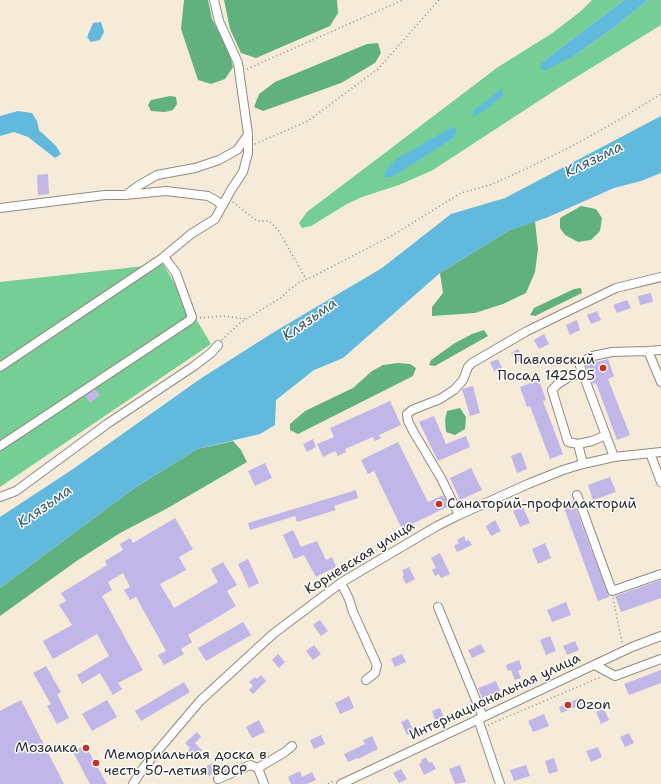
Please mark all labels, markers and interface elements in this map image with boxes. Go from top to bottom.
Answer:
water label: Клязьма [562,138,626,182]
water label: Клязьма [279,295,341,345]
place label: Павловский Посад 142505 [498,352,595,384]
marker: Павловский Посад 142505 [598,363,608,373]
water label: Клязьма [14,482,76,532]
place label: Санаторий-профилакторий [447,496,637,512]
marker: Санаторий-профилакторий [434,499,444,509]
street label: Корневская улица [302,518,418,598]
street label: Интернациональная улица [407,650,583,744]
place label: Ozon [576,697,611,713]
marker: Ozon [563,700,573,710]
place label: Мозаика [15,740,78,756]
marker: Мозаика [81,743,91,753]
place label: Мемориальная доска в честь 50-летия ВОСР [104,747,267,780]
marker: Мемориальная доска в честь 50-летия ВОСР [91,758,101,768]

